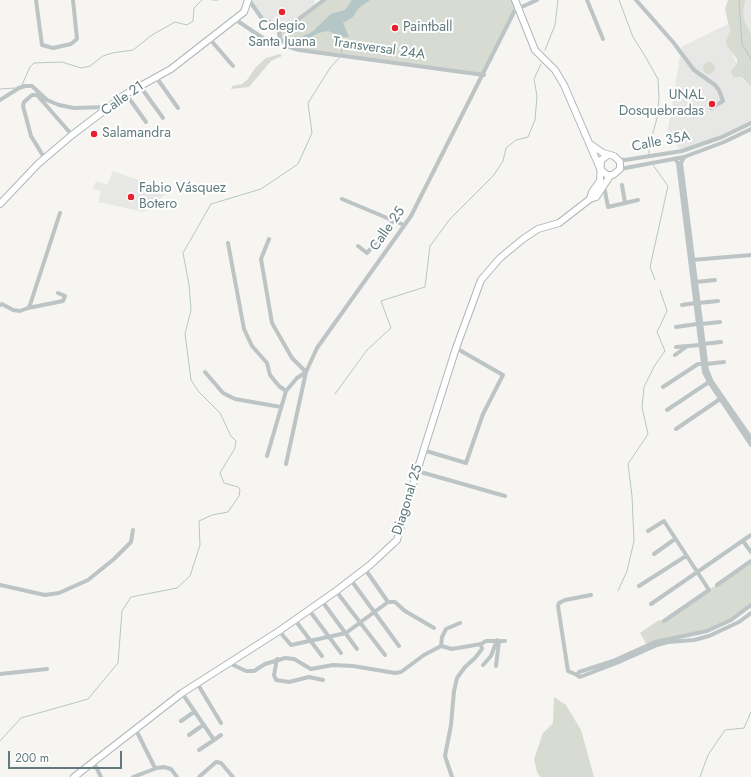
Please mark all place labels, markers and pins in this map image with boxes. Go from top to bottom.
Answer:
marker: Colegio Santa Juana [277,7,287,17]
place label: Colegio Santa Juana [248,19,316,52]
place label: Paintball [403,20,452,36]
marker: Paintball [390,23,400,33]
place label: UNAL Dosquebradas [619,88,704,120]
marker: UNAL Dosquebradas [707,99,717,109]
place label: Salamandra [102,126,171,142]
marker: Salamandra [89,129,99,139]
place label: Fabio Vásquez Botero [139,181,226,214]
marker: Fabio Vásquez Botero [126,192,136,202]

